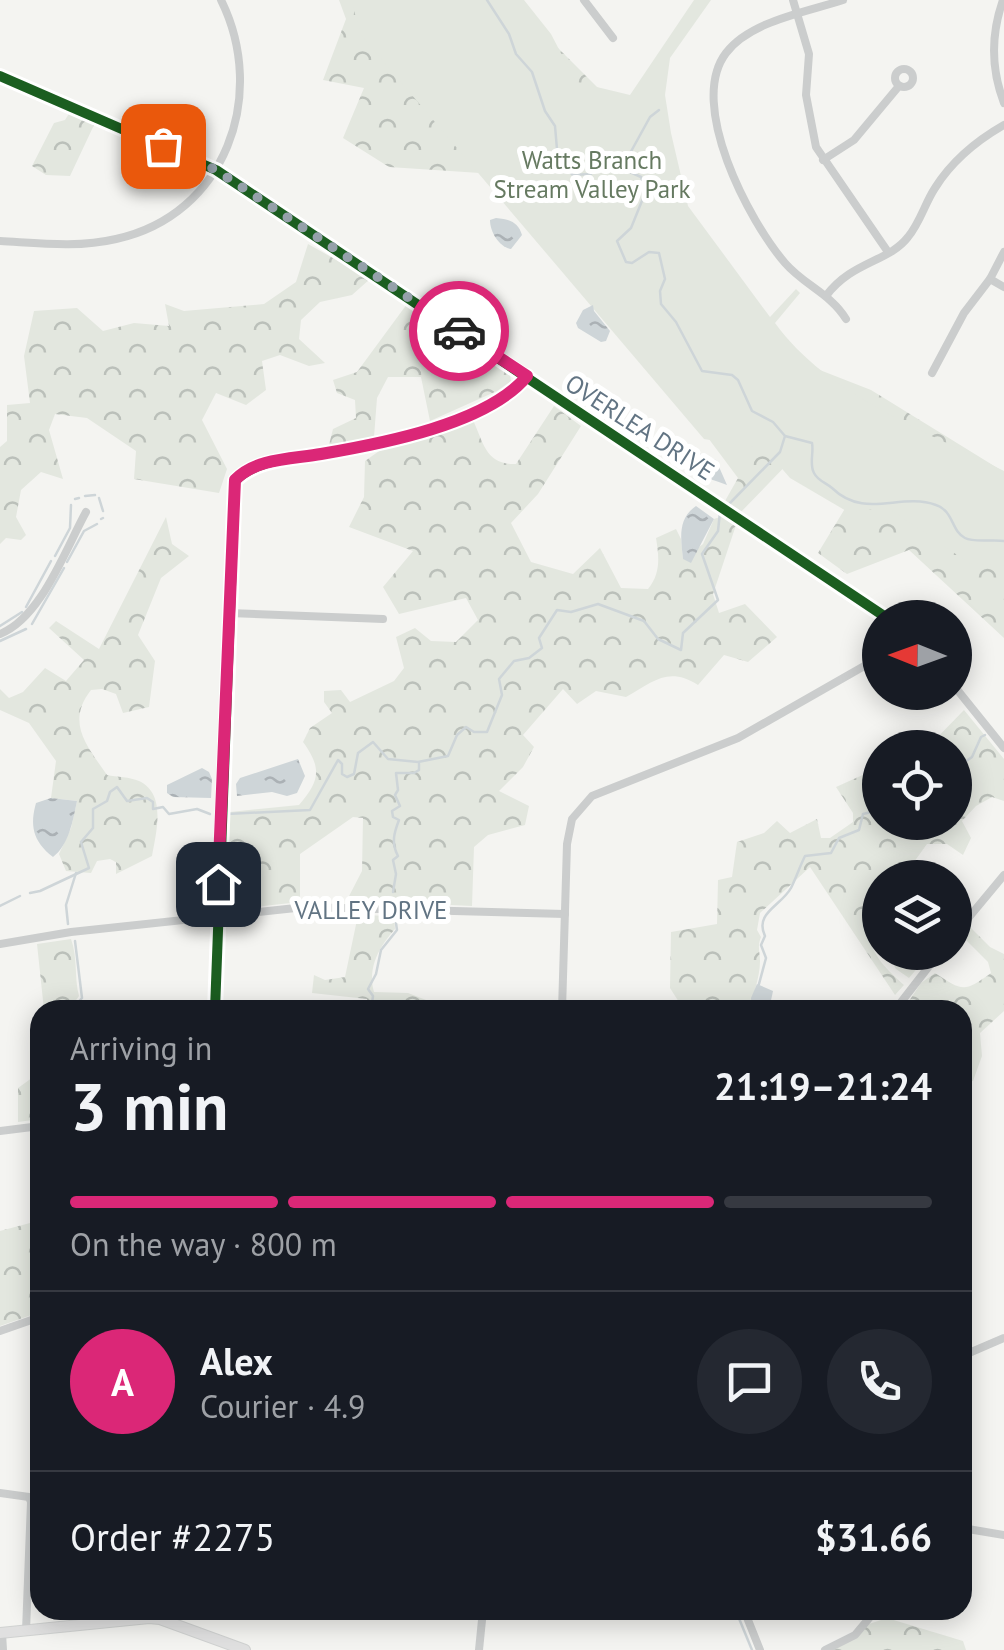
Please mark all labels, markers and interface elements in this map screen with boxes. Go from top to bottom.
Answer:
pin [121,104,206,189]
icon: bag [136,119,191,174]
park label: Watts Branch Stream Valley Park [493,144,691,205]
courier [409,281,509,381]
icon: car [432,304,487,359]
street label: OVERLEA DRIVE [559,367,721,487]
north arrow [862,600,972,710]
map controls [862,600,972,970]
button: locate [862,730,972,840]
pin [176,842,261,927]
icon: home [191,857,246,912]
button: layers [862,860,972,970]
street label: VALLEY DRIVE [293,894,448,926]
text: Arriving in [70,1027,212,1069]
text: 21:19–21:24 [714,1061,932,1110]
text: 3 min [70,1064,229,1148]
text: On the way · 800 m [70,1223,337,1265]
button: chat [697,1329,802,1434]
button: phone [827,1329,932,1434]
text: Alex [200,1336,273,1385]
text: A [111,1357,134,1406]
text: Courier · 4.9 [200,1385,366,1427]
text: Order #2275 [70,1512,275,1561]
text: $31.66 [815,1512,932,1561]

